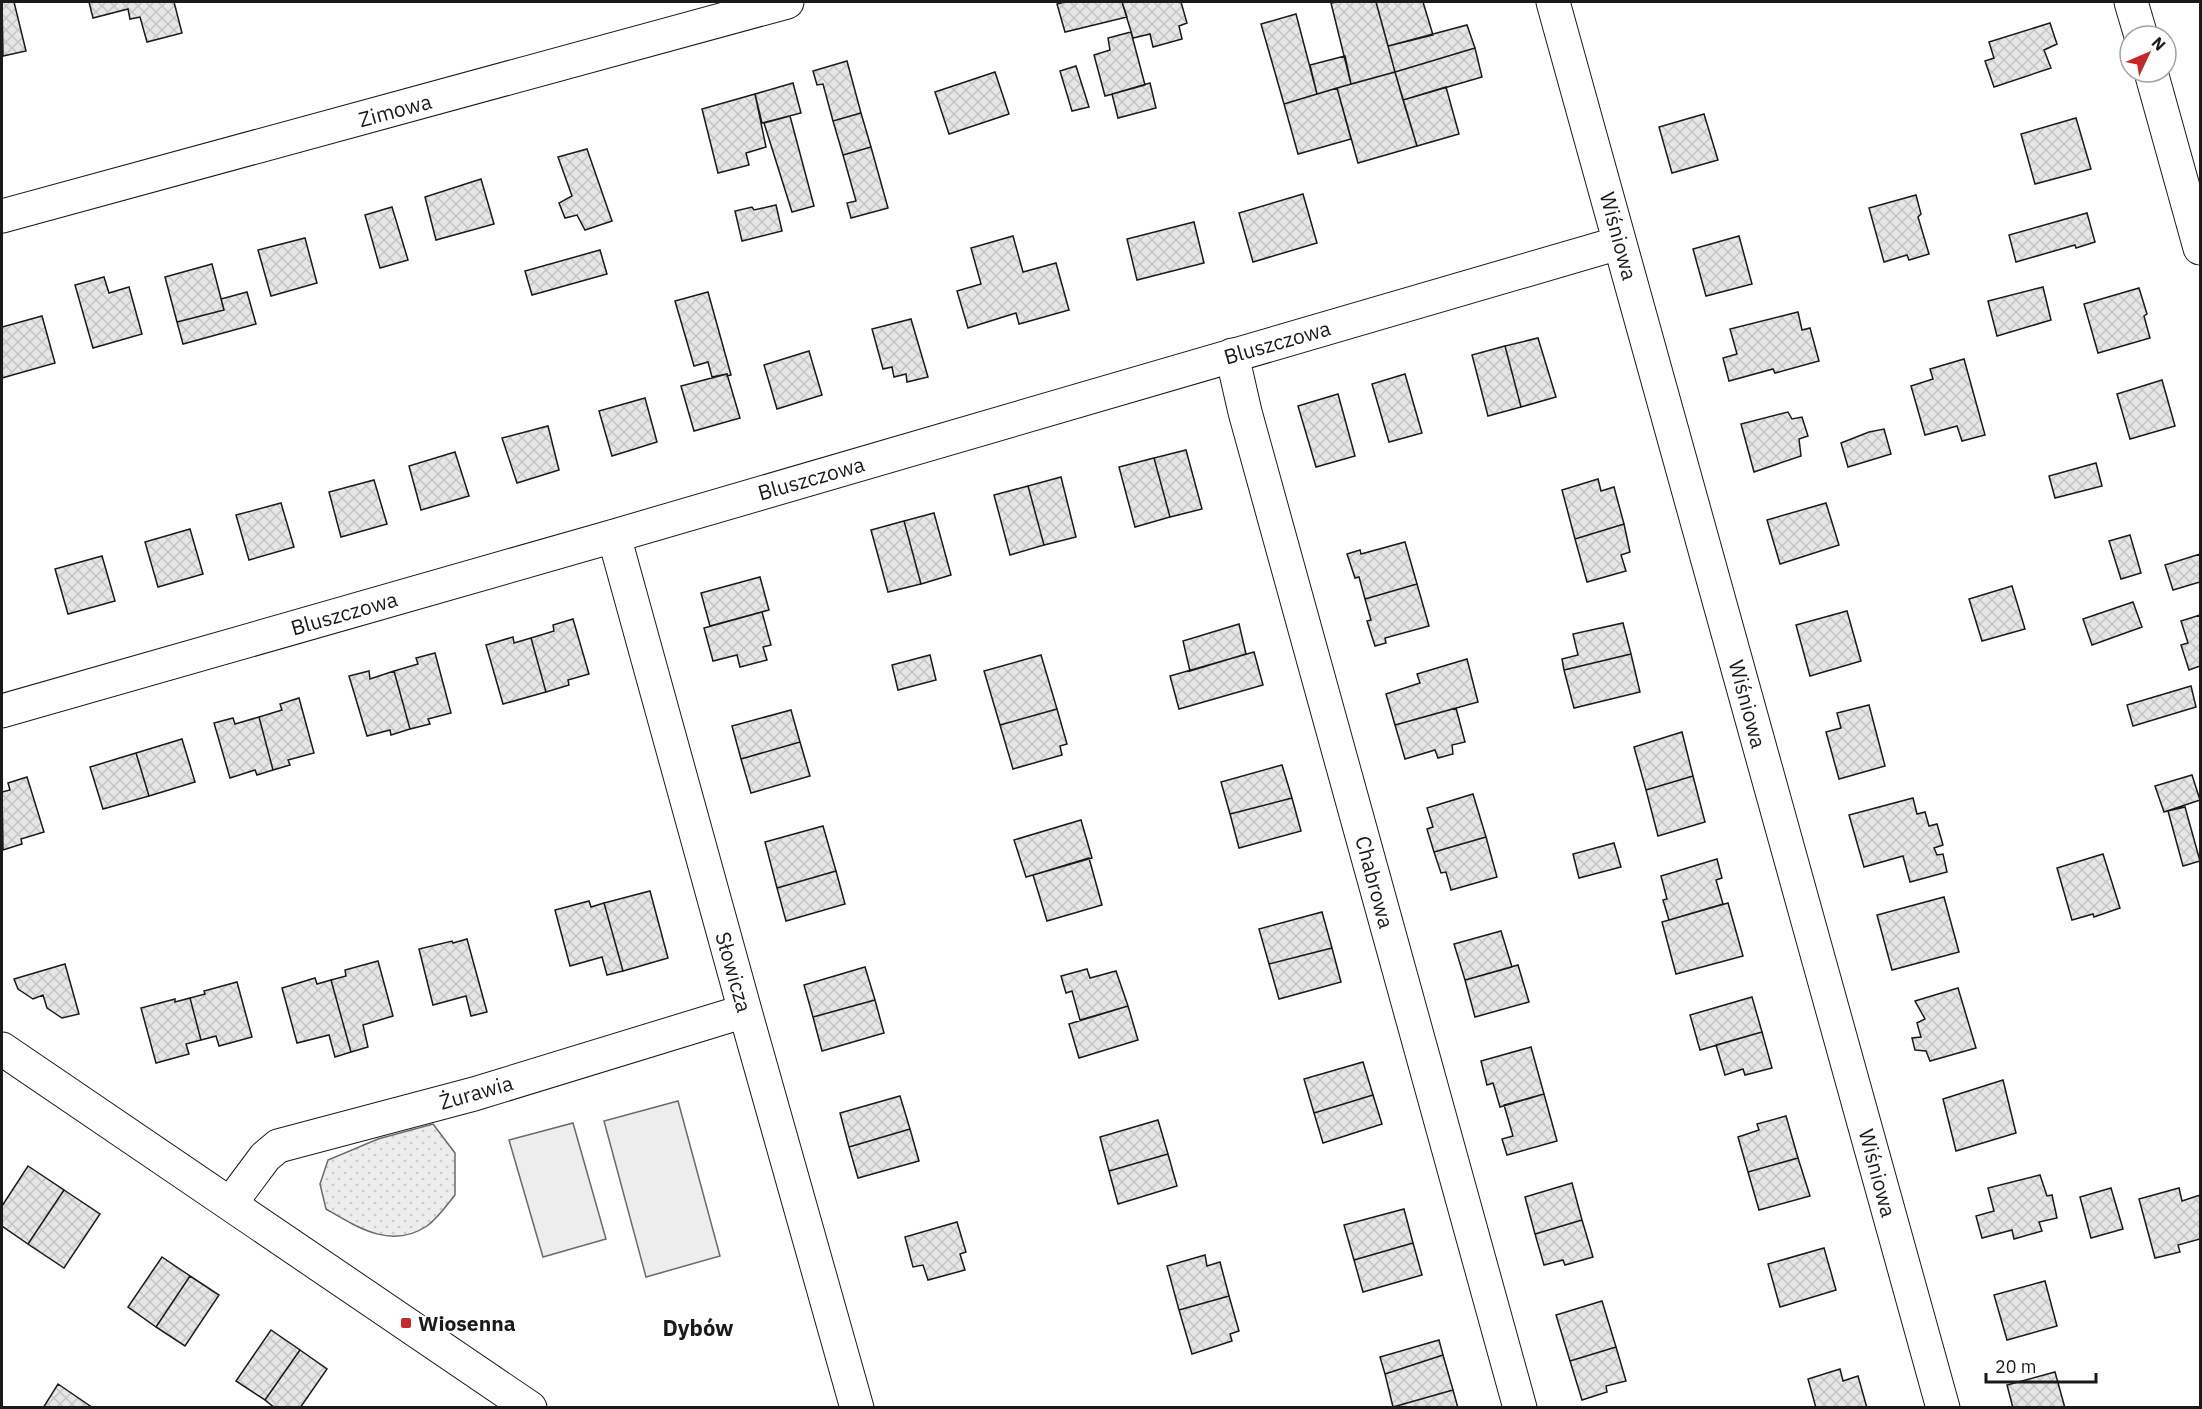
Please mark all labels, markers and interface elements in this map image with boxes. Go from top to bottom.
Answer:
north arrow [2118,24,2178,84]
text: N [2148,32,2170,55]
street label: Zimowa [355,87,435,133]
street label: Wiśniowa [1594,189,1644,283]
street label: Bluszczowa [1220,313,1334,371]
street label: Bluszczowa [754,449,868,507]
street label: Bluszczowa [287,584,401,642]
street label: Wiśniowa [1723,657,1773,751]
street label: Chabrowa [1349,833,1401,931]
street label: Słowicza [709,928,759,1016]
street label: Żurawia [436,1068,516,1116]
street label: Wiśniowa [1853,1126,1903,1220]
place label: Wiosenna [418,1309,516,1337]
district label: Dybów [662,1313,734,1342]
marker: Wiosenna [399,1316,413,1330]
scale bar [1986,1346,2096,1384]
text: 20 m [1995,1355,2037,1378]

